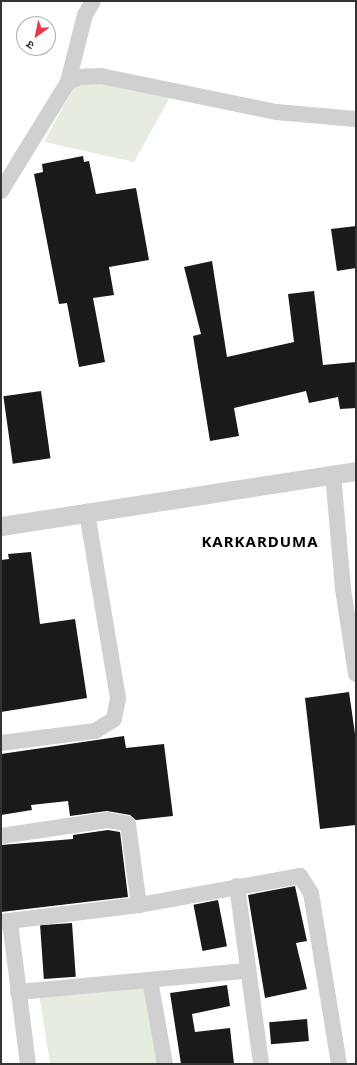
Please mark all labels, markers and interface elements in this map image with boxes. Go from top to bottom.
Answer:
north arrow [16,16,56,56]
text: उ [23,38,37,54]
district label: KARKARDUMA [201,533,319,551]

